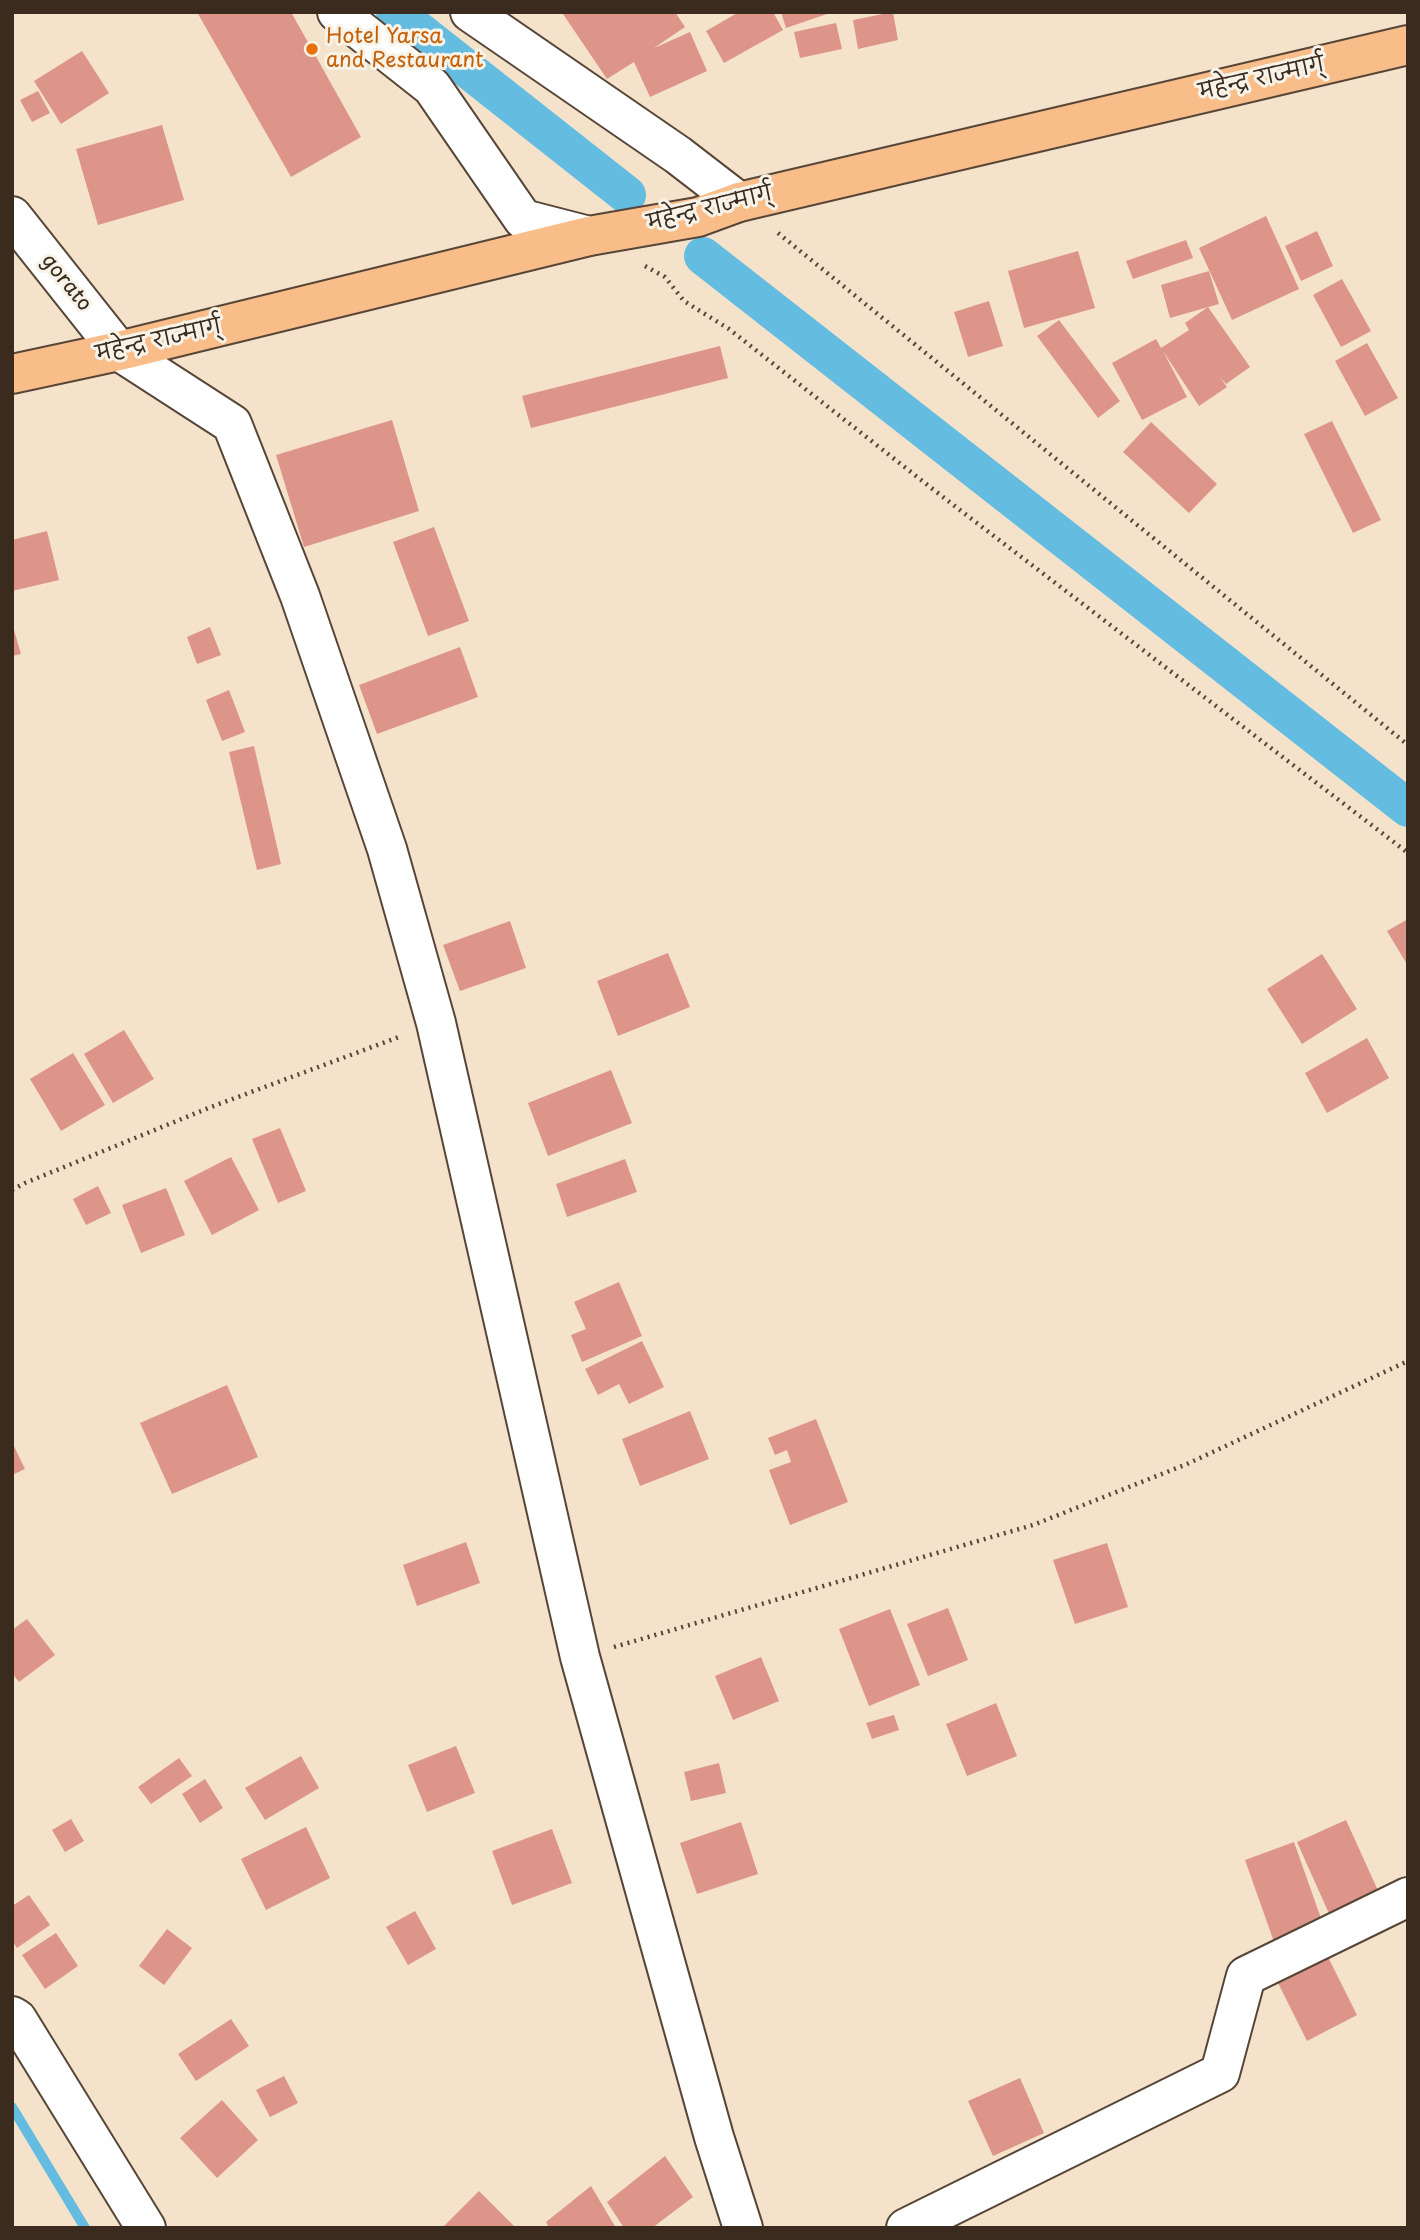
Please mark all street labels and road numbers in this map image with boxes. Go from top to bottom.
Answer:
street label: महेन्द्र राज्मार्ग् [1197,52,1327,106]
street label: महेन्द्र राज्मार्ग् [645,181,775,237]
street label: gorato [35,249,97,317]
street label: महेन्द्र राज्मार्ग् [94,314,224,368]

